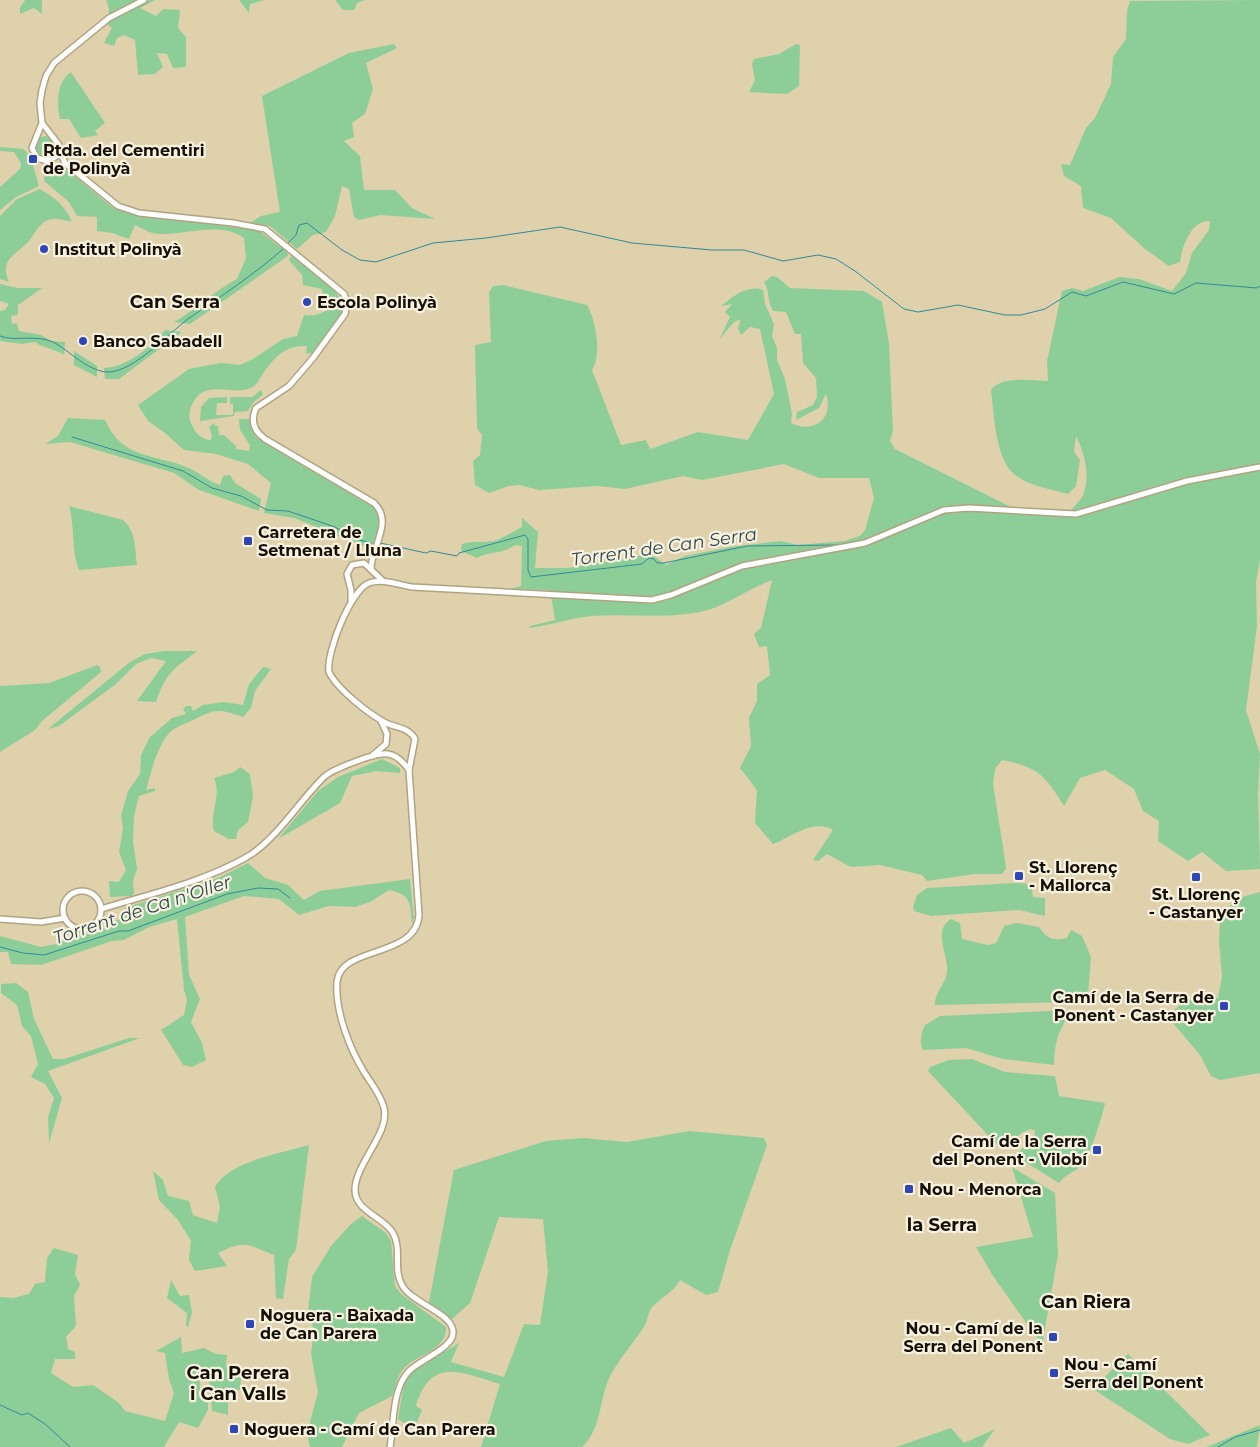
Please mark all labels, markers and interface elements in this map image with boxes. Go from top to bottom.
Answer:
place label: Rtda. del Cementiri de Polinyà [43,141,205,178]
marker: Rtda. del Cementiri de Polinyà [27,153,39,165]
place label: Institut Polinyà [54,240,182,259]
marker: Institut Polinyà [38,243,50,255]
district label: Can Serra [130,291,220,313]
place label: Escola Polinyà [317,293,437,312]
marker: Escola Polinyà [301,296,313,308]
place label: Banco Sabadell [93,332,222,351]
marker: Banco Sabadell [77,335,89,347]
place label: Carretera de Setmenat / Lluna [258,523,402,560]
water label: Torrent de Can Serra [570,523,758,571]
marker: Carretera de Setmenat / Lluna [242,535,254,547]
place label: St. Llorenç - Mallorca [1029,858,1118,895]
marker: St. Llorenç - Mallorca [1013,870,1025,882]
water label: Torrent de Ca n'Oller [50,871,234,949]
marker: St. Llorenç - Castanyer [1190,871,1202,883]
place label: St. Llorenç - Castanyer [1149,885,1243,922]
place label: Camí de la Serra de Ponent - Castanyer [1053,988,1214,1025]
marker: Camí de la Serra de Ponent - Castanyer [1218,1000,1230,1012]
place label: Camí de la Serra del Ponent - Vilobí [932,1132,1088,1169]
marker: Camí de la Serra del Ponent - Vilobí [1091,1144,1103,1156]
place label: Nou - Menorca [919,1180,1042,1199]
marker: Nou - Menorca [903,1183,915,1195]
district label: la Serra [907,1214,977,1236]
district label: Can Riera [1041,1291,1131,1313]
place label: Noguera - Baixada de Can Parera [260,1306,414,1343]
marker: Noguera - Baixada de Can Parera [244,1318,256,1330]
place label: Nou - Camí de la Serra del Ponent [903,1319,1043,1356]
marker: Nou - Camí de la Serra del Ponent [1047,1331,1059,1343]
place label: Nou - Camí Serra del Ponent [1064,1355,1204,1392]
district label: Can Perera i Can Valls [186,1362,290,1405]
marker: Nou - Camí Serra del Ponent [1048,1367,1060,1379]
place label: Noguera - Camí de Can Parera [244,1420,496,1439]
marker: Noguera - Camí de Can Parera [228,1423,240,1435]

